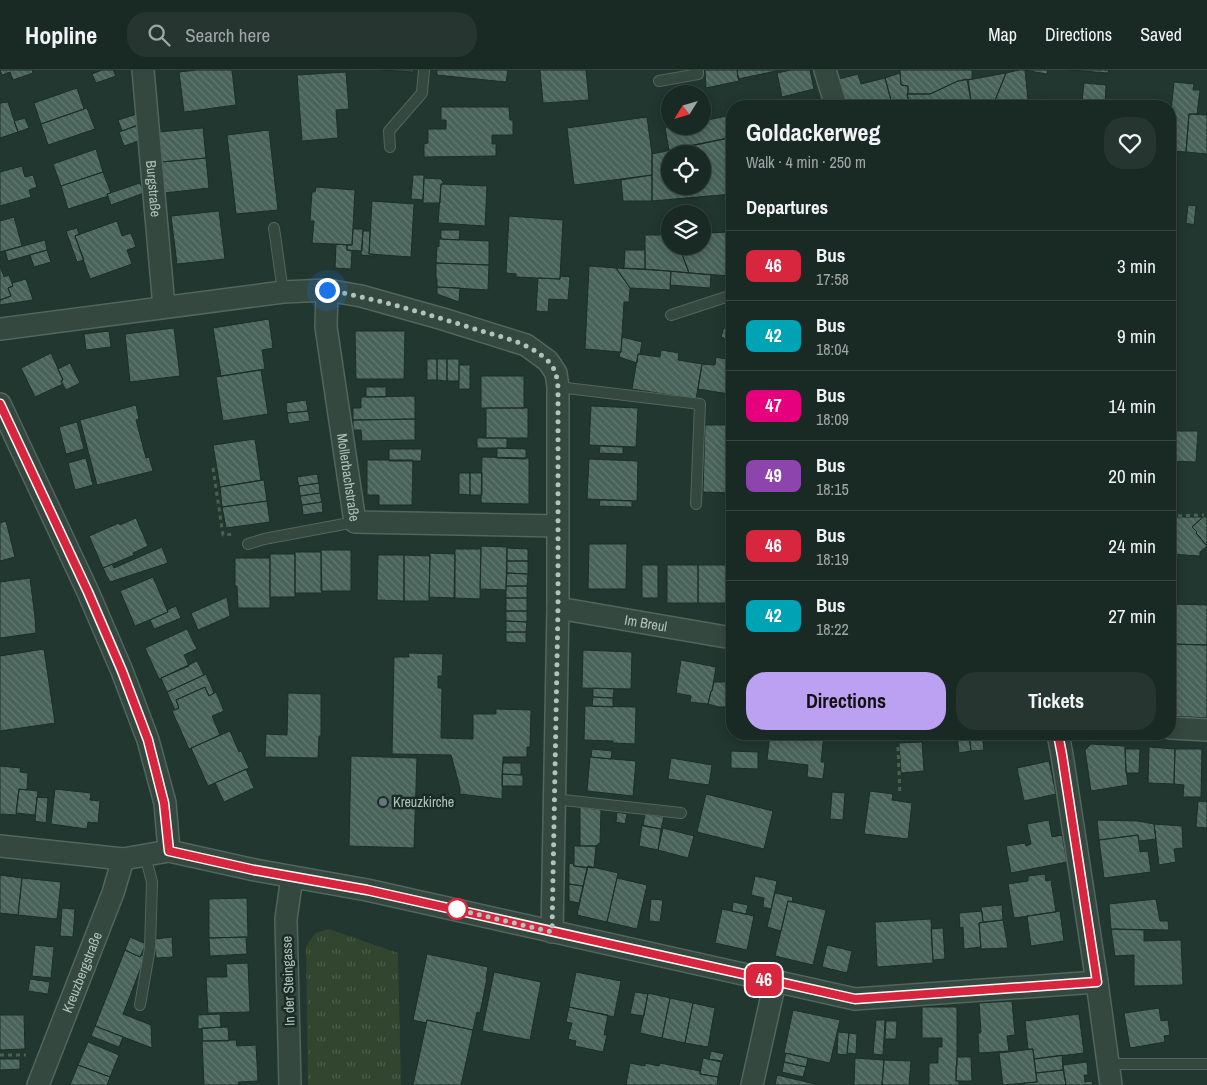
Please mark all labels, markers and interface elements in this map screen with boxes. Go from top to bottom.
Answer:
search box [127,12,477,57]
text: Hopline [25,19,97,51]
icon: search [145,21,173,49]
text: Search here [185,22,270,48]
text: Map [988,22,1017,47]
text: Directions [1045,22,1112,47]
text: Saved [1140,22,1182,47]
north arrow [661,85,711,135]
map controls [661,85,711,255]
text: Goldackerweg [746,116,881,148]
button: heart [1104,117,1156,169]
button: locate [661,145,711,195]
text: Walk · 4 min · 250 m [746,151,866,173]
street label: Burgstraße [142,159,165,218]
text: Departures [746,194,828,220]
button: layers [661,205,711,255]
text: Bus [816,242,845,268]
text: 46 [765,253,782,278]
text: 3 min [1117,253,1156,279]
text: 17:58 [816,268,849,290]
your location [315,278,340,303]
text: Bus [816,312,845,338]
text: 42 [765,323,782,348]
text: 9 min [1117,323,1156,349]
text: 18:04 [816,338,849,360]
text: Bus [816,382,845,408]
text: 47 [765,393,782,418]
text: 14 min [1108,393,1156,419]
text: 18:09 [816,408,849,430]
street label: Mollerbachstraße [333,432,364,523]
text: Bus [816,452,845,478]
text: 49 [765,463,782,488]
text: 20 min [1108,463,1156,489]
text: 18:15 [816,478,849,500]
text: Bus [816,522,845,548]
text: 46 [765,533,782,558]
text: 24 min [1108,533,1156,559]
text: 18:19 [816,548,849,570]
text: Bus [816,592,845,618]
text: 42 [765,603,782,628]
text: 27 min [1108,603,1156,629]
street label: Im Breul [623,611,668,636]
text: 18:22 [816,618,849,640]
button: Directions [746,672,946,730]
button: Tickets [956,672,1156,730]
place label: Kreuzkirche [393,793,454,811]
marker: Kreuzkirche [377,796,389,808]
unlabelled marker [446,898,468,920]
street label: Kreuzbergstraße [58,929,106,1015]
street label: In der Steingasse [277,936,299,1026]
line badge: 46 [742,964,786,996]
text: 46 [756,967,772,992]

